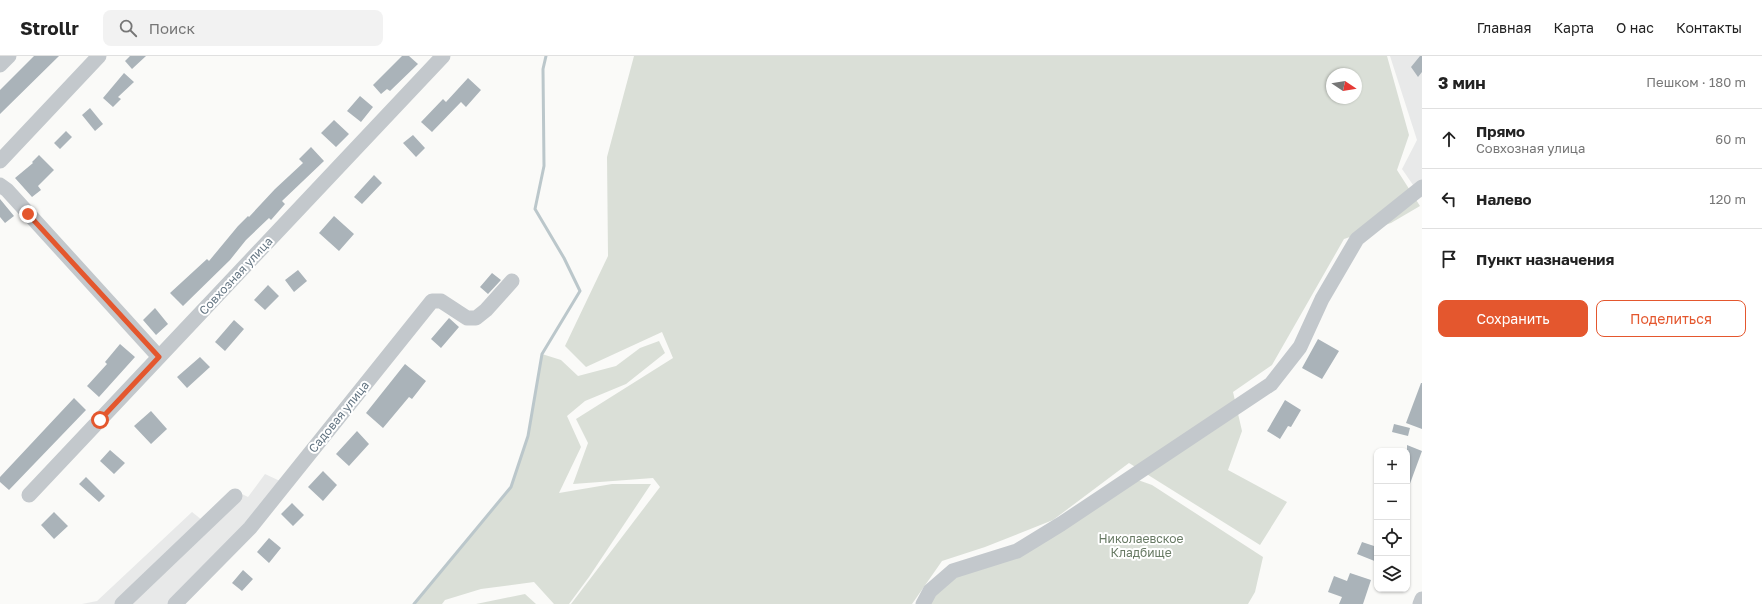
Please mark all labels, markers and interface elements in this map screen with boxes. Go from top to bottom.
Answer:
search box [103,10,383,46]
text: Strollr [20,16,79,39]
icon: search [117,17,139,39]
text: Поиск [149,19,195,37]
text: Главная [1477,19,1531,36]
text: Карта [1553,19,1594,36]
text: О нас [1616,19,1654,36]
text: Контакты [1676,19,1742,36]
north arrow [1326,68,1362,104]
text: 3 мин [1438,72,1486,93]
text: Пешком · 180 m [1646,74,1746,90]
text: Прямо [1476,122,1525,140]
icon: ahead [1438,128,1460,150]
text: 60 m [1715,131,1746,147]
text: Совхозная улица [1476,140,1585,156]
icon: left [1438,188,1460,210]
text: Налево [1476,190,1532,208]
text: 120 m [1709,191,1746,207]
route end [19,205,37,223]
street label: Совхозная улица [196,234,276,318]
icon: arrive [1438,248,1460,270]
text: Пункт назначения [1476,250,1614,268]
button: Сохранить [1438,300,1588,337]
button: Поделиться [1596,300,1746,337]
street label: Садовая улица [305,378,372,456]
route start [91,411,109,429]
map controls [1374,448,1410,592]
button: + [1374,448,1410,484]
button: − [1374,484,1410,520]
button: locate [1374,520,1410,556]
park label: Николаевское Кладбище [1098,531,1184,560]
button: layers [1374,556,1410,592]

